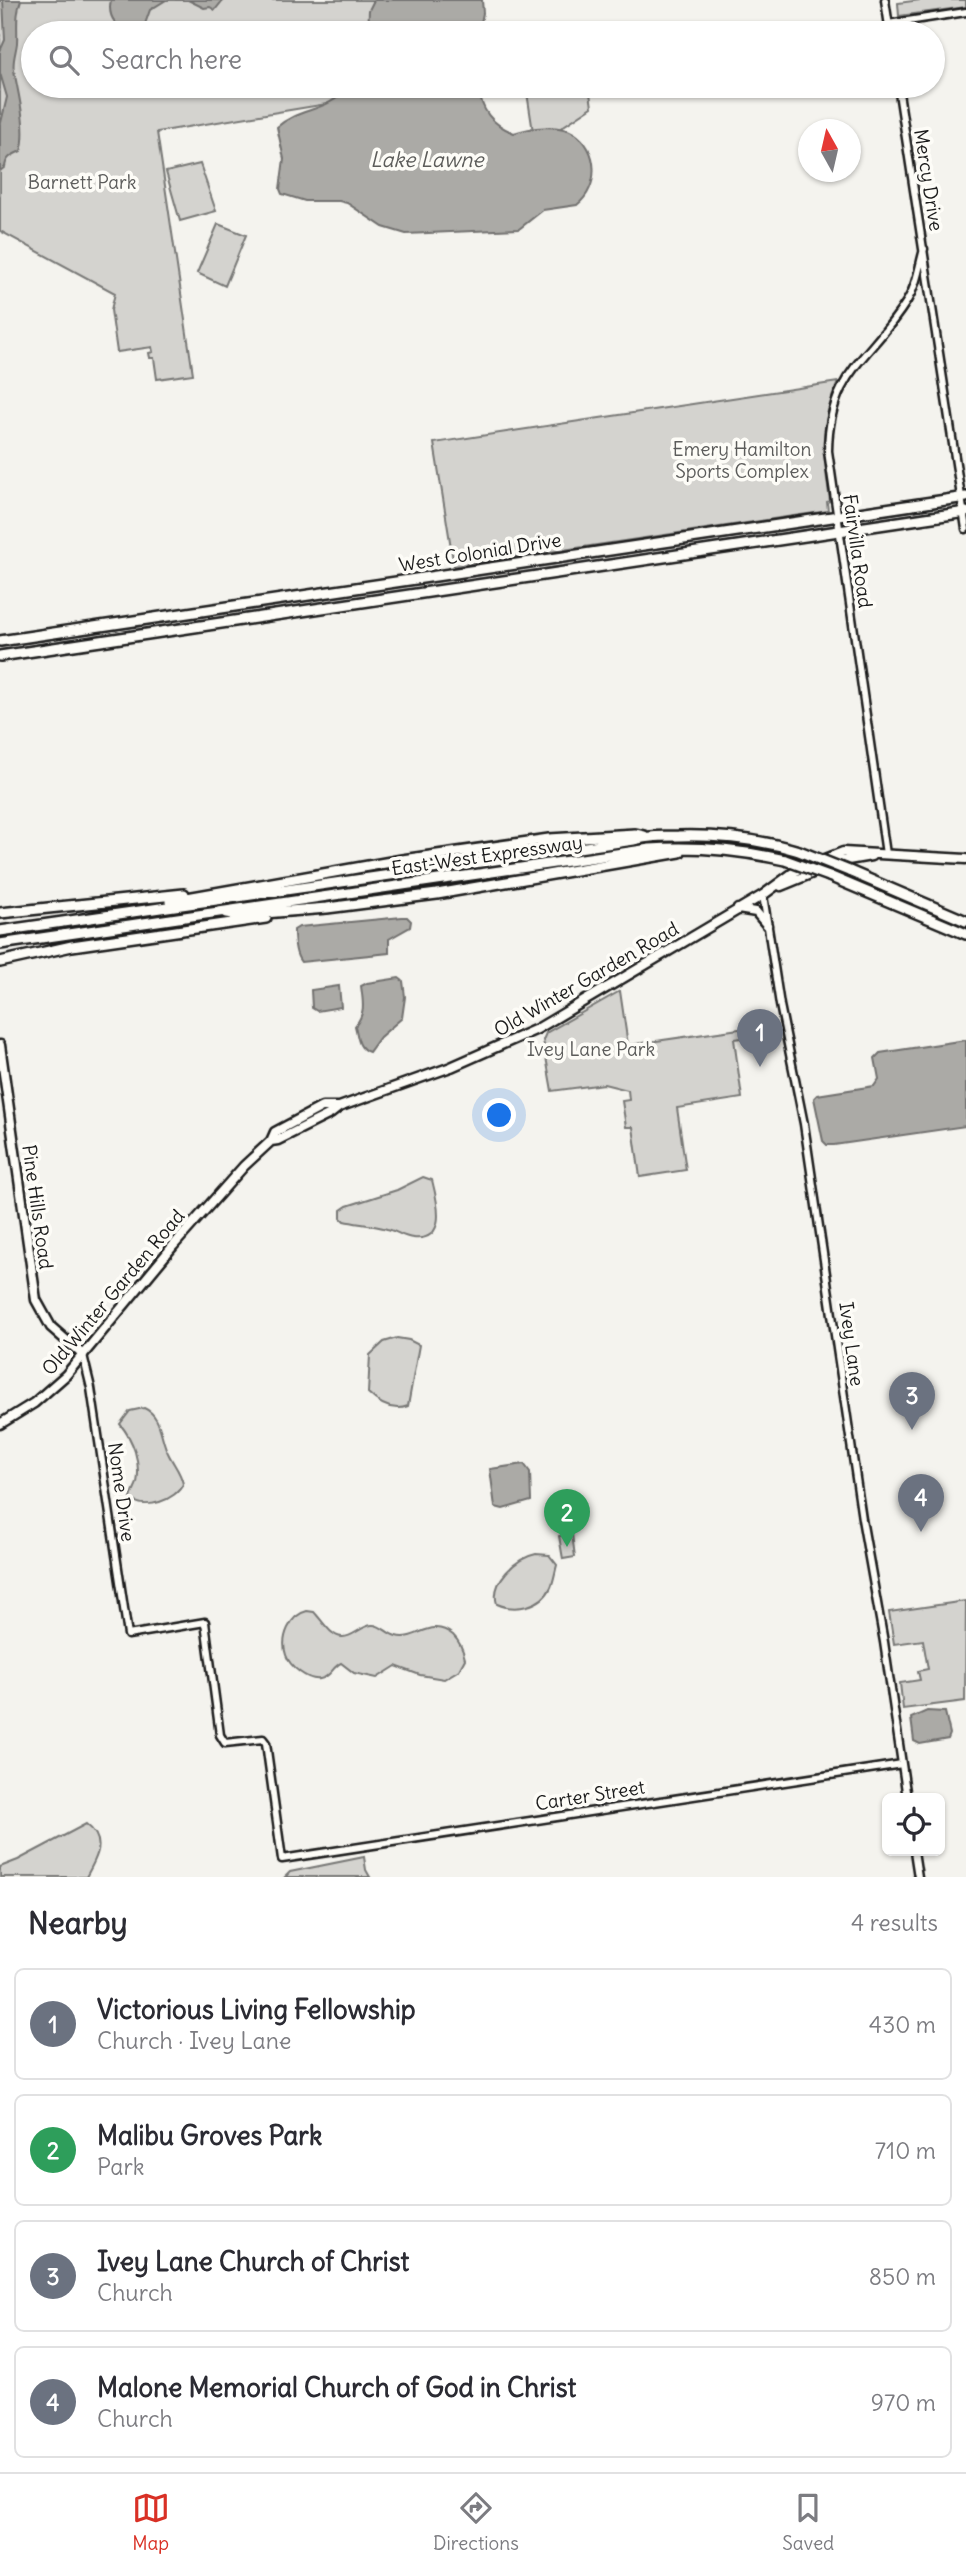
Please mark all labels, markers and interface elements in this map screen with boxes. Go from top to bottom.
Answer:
search box [21,21,945,98]
icon: search [45,41,83,79]
text: Search here [101,43,242,76]
north arrow [798,119,861,182]
street label: Mercy Drive [909,127,949,233]
water label: Lake Lawne [370,146,485,173]
park label: Barnett Park [28,170,137,194]
park label: Emery Hamilton Sports Complex [673,437,811,483]
street label: Fairvilla Road [838,493,878,609]
street label: West Colonial Drive [397,527,563,577]
street label: East-West Expressway [390,830,584,880]
street label: Old Winter Garden Road [489,916,683,1042]
pin: 1 [737,1009,783,1067]
park label: Ivey Lane Park [527,1037,656,1061]
your location [482,1098,516,1132]
street label: Pine Hills Road [17,1143,59,1271]
street label: Old Winter Garden Road [37,1204,189,1380]
street label: Ivey Lane [834,1300,870,1388]
pin: 3 [889,1372,935,1430]
street label: Nome Drive [103,1441,141,1543]
pin: 4 [898,1474,944,1532]
pin: 2 [544,1489,590,1547]
street label: Carter Street [534,1775,646,1815]
map controls [882,1793,945,1856]
button: locate [882,1793,945,1856]
text: Nearby [28,1904,128,1942]
text: 4 results [851,1908,938,1937]
text: Victorious Living Fellowship [97,1993,416,2026]
text: 1 [48,2010,58,2039]
text: 430 m [869,2010,936,2039]
text: Church · Ivey Lane [97,2026,291,2055]
text: Malibu Groves Park [97,2119,322,2152]
text: 2 [47,2136,59,2165]
text: 710 m [875,2136,936,2165]
text: Park [97,2152,145,2181]
text: Ivey Lane Church of Christ [97,2245,409,2278]
text: 3 [46,2262,60,2291]
text: 850 m [869,2262,936,2291]
text: Church [97,2278,173,2307]
text: Malone Memorial Church of God in Christ [97,2371,576,2404]
text: 4 [46,2388,60,2417]
text: 970 m [871,2388,936,2417]
text: Church [97,2404,173,2433]
tab: Map [132,2489,170,2555]
tab: Directions [433,2489,519,2555]
tab: Saved [782,2489,834,2555]

